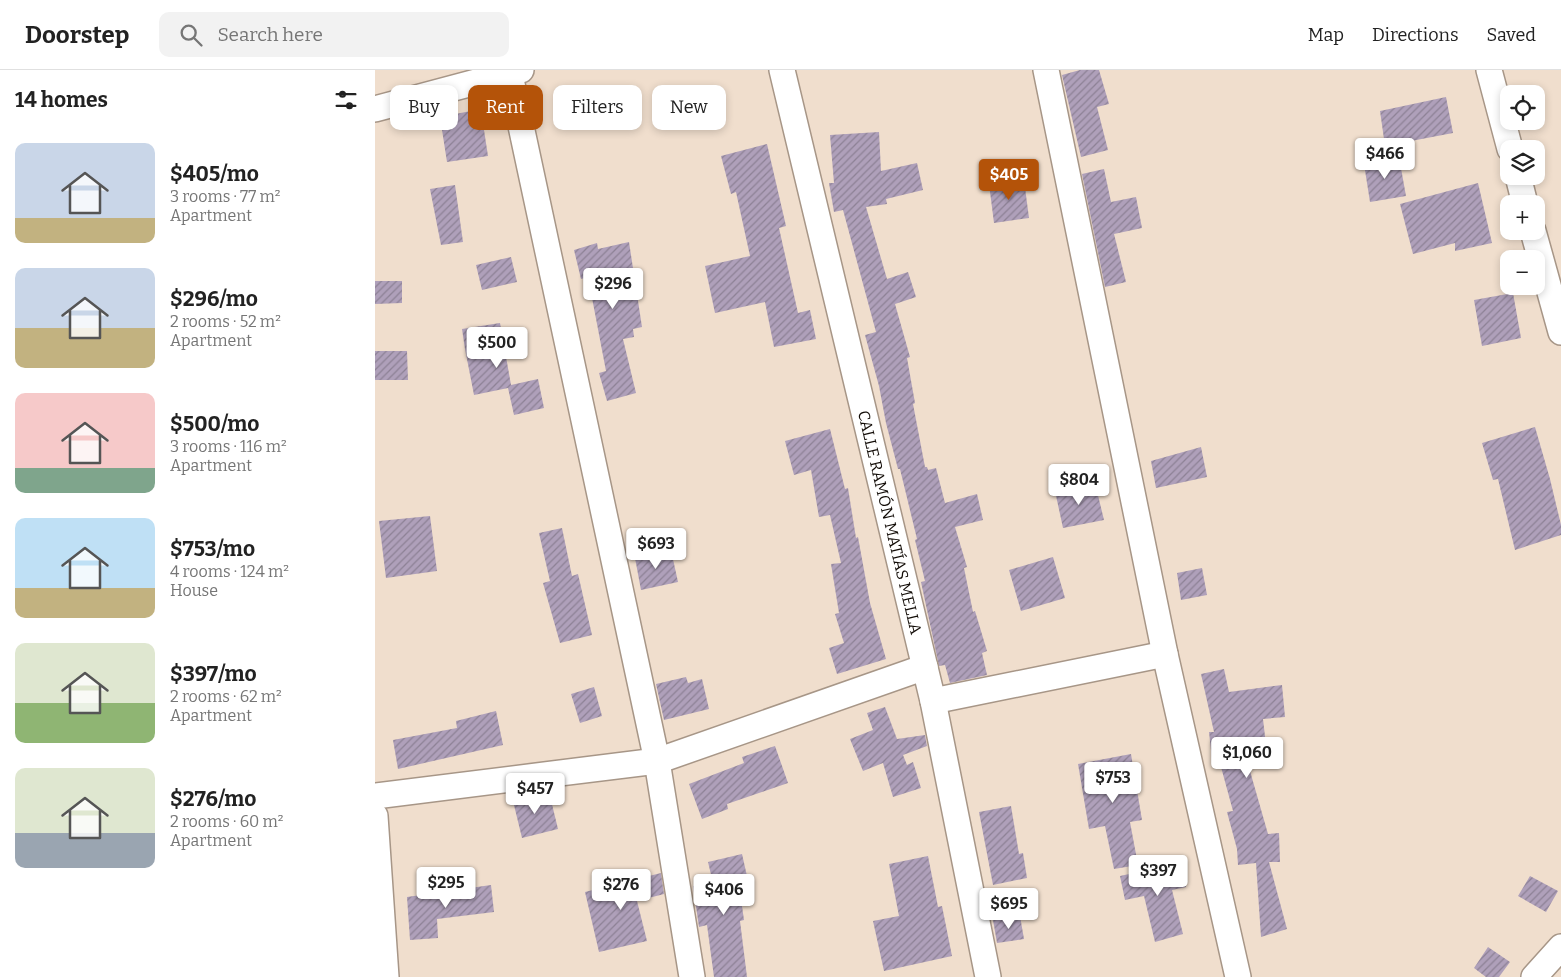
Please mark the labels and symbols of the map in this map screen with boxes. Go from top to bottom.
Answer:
pin: $466 [1355,138,1415,180]
pin: $405 [979,158,1039,201]
pin: $296 [583,268,643,310]
pin: $500 [467,326,527,369]
street label: CALLE RAMÓN MATÍAS MELLA [854,408,926,637]
pin: $804 [1049,464,1109,506]
pin: $693 [626,528,686,570]
pin: $1,060 [1206,736,1288,779]
pin: $753 [1083,762,1143,804]
pin: $457 [505,772,565,815]
pin: $397 [1128,854,1188,897]
pin: $295 [416,866,476,909]
pin: $276 [591,868,651,911]
pin: $406 [694,874,754,916]
pin: $695 [979,888,1039,930]

